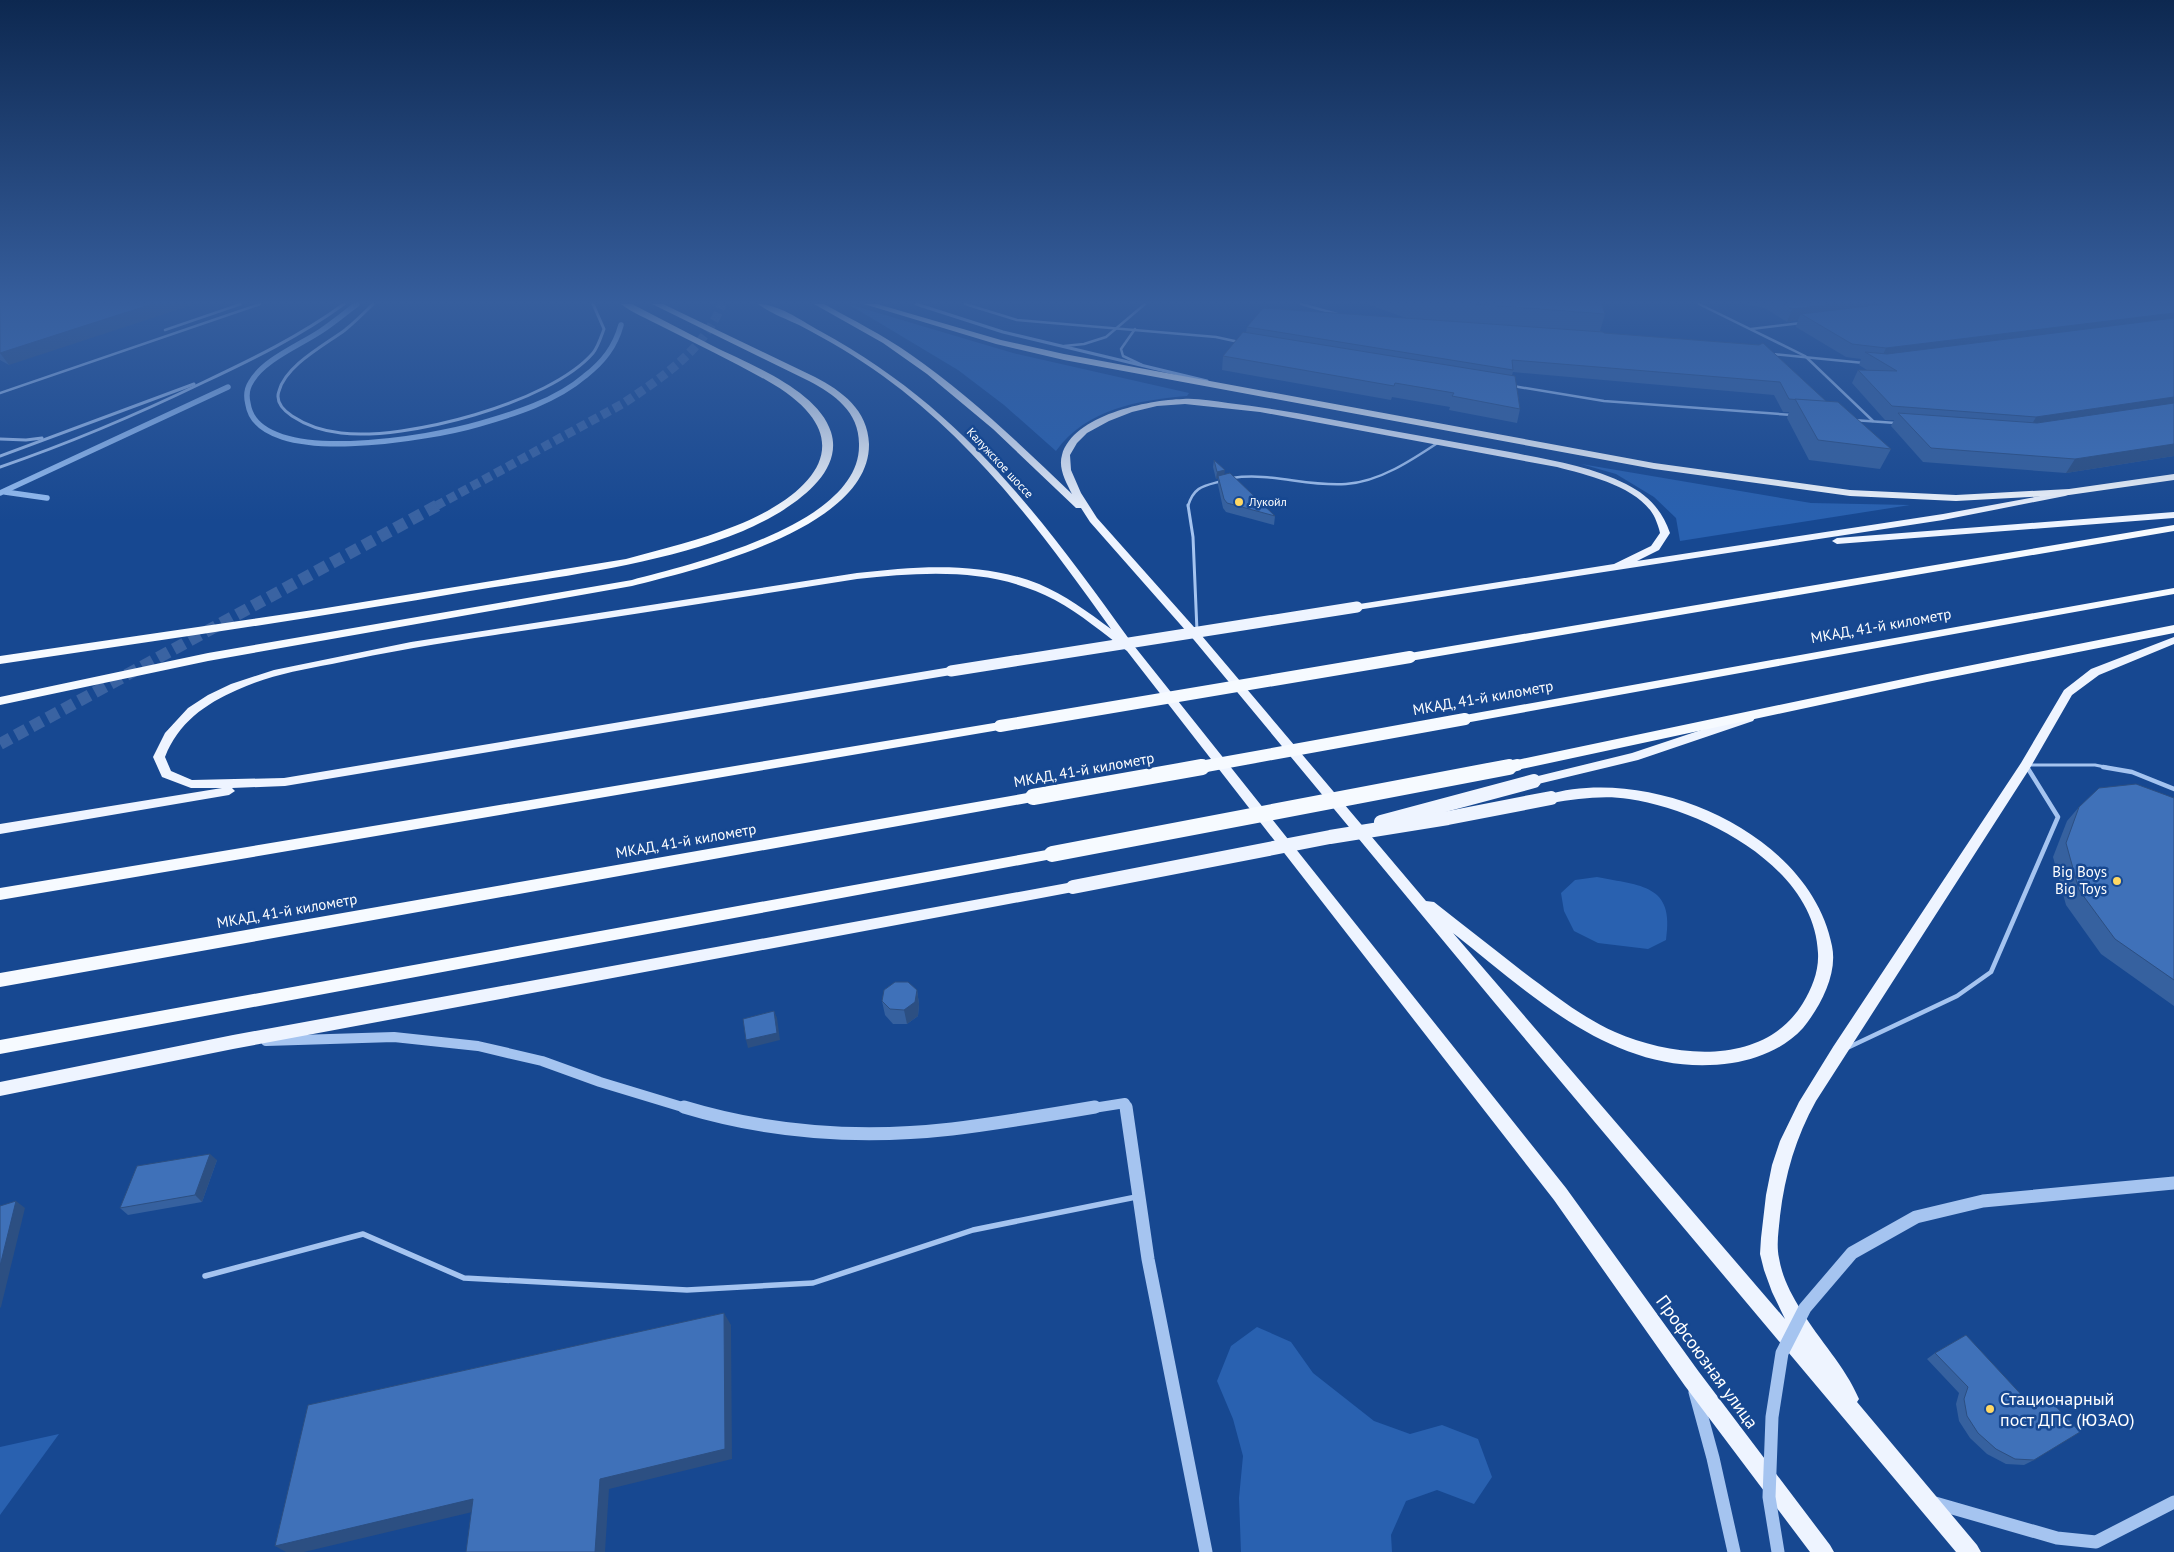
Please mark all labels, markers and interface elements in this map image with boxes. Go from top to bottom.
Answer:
street label: Калужское шоссе [964,424,1037,501]
place label: Лукойл [1248,494,1287,509]
marker: Лукойл [1233,496,1245,508]
street label: МКАД, 41-й километр [1809,604,1953,647]
street label: МКАД, 41-й километр [1411,676,1555,719]
street label: МКАД, 41-й километр [1012,748,1156,791]
street label: МКАД, 41-й километр [614,819,758,862]
place label: Big Boys Big Toys [2052,862,2107,898]
marker: Big Boys Big Toys [2111,875,2123,887]
street label: МКАД, 41-й километр [215,889,359,932]
street label: Профсоюзная улица [1651,1290,1764,1433]
place label: Стационарный пост ДПС (ЮЗАО) [2000,1387,2135,1431]
marker: Стационарный пост ДПС (ЮЗАО) [1984,1403,1996,1415]

